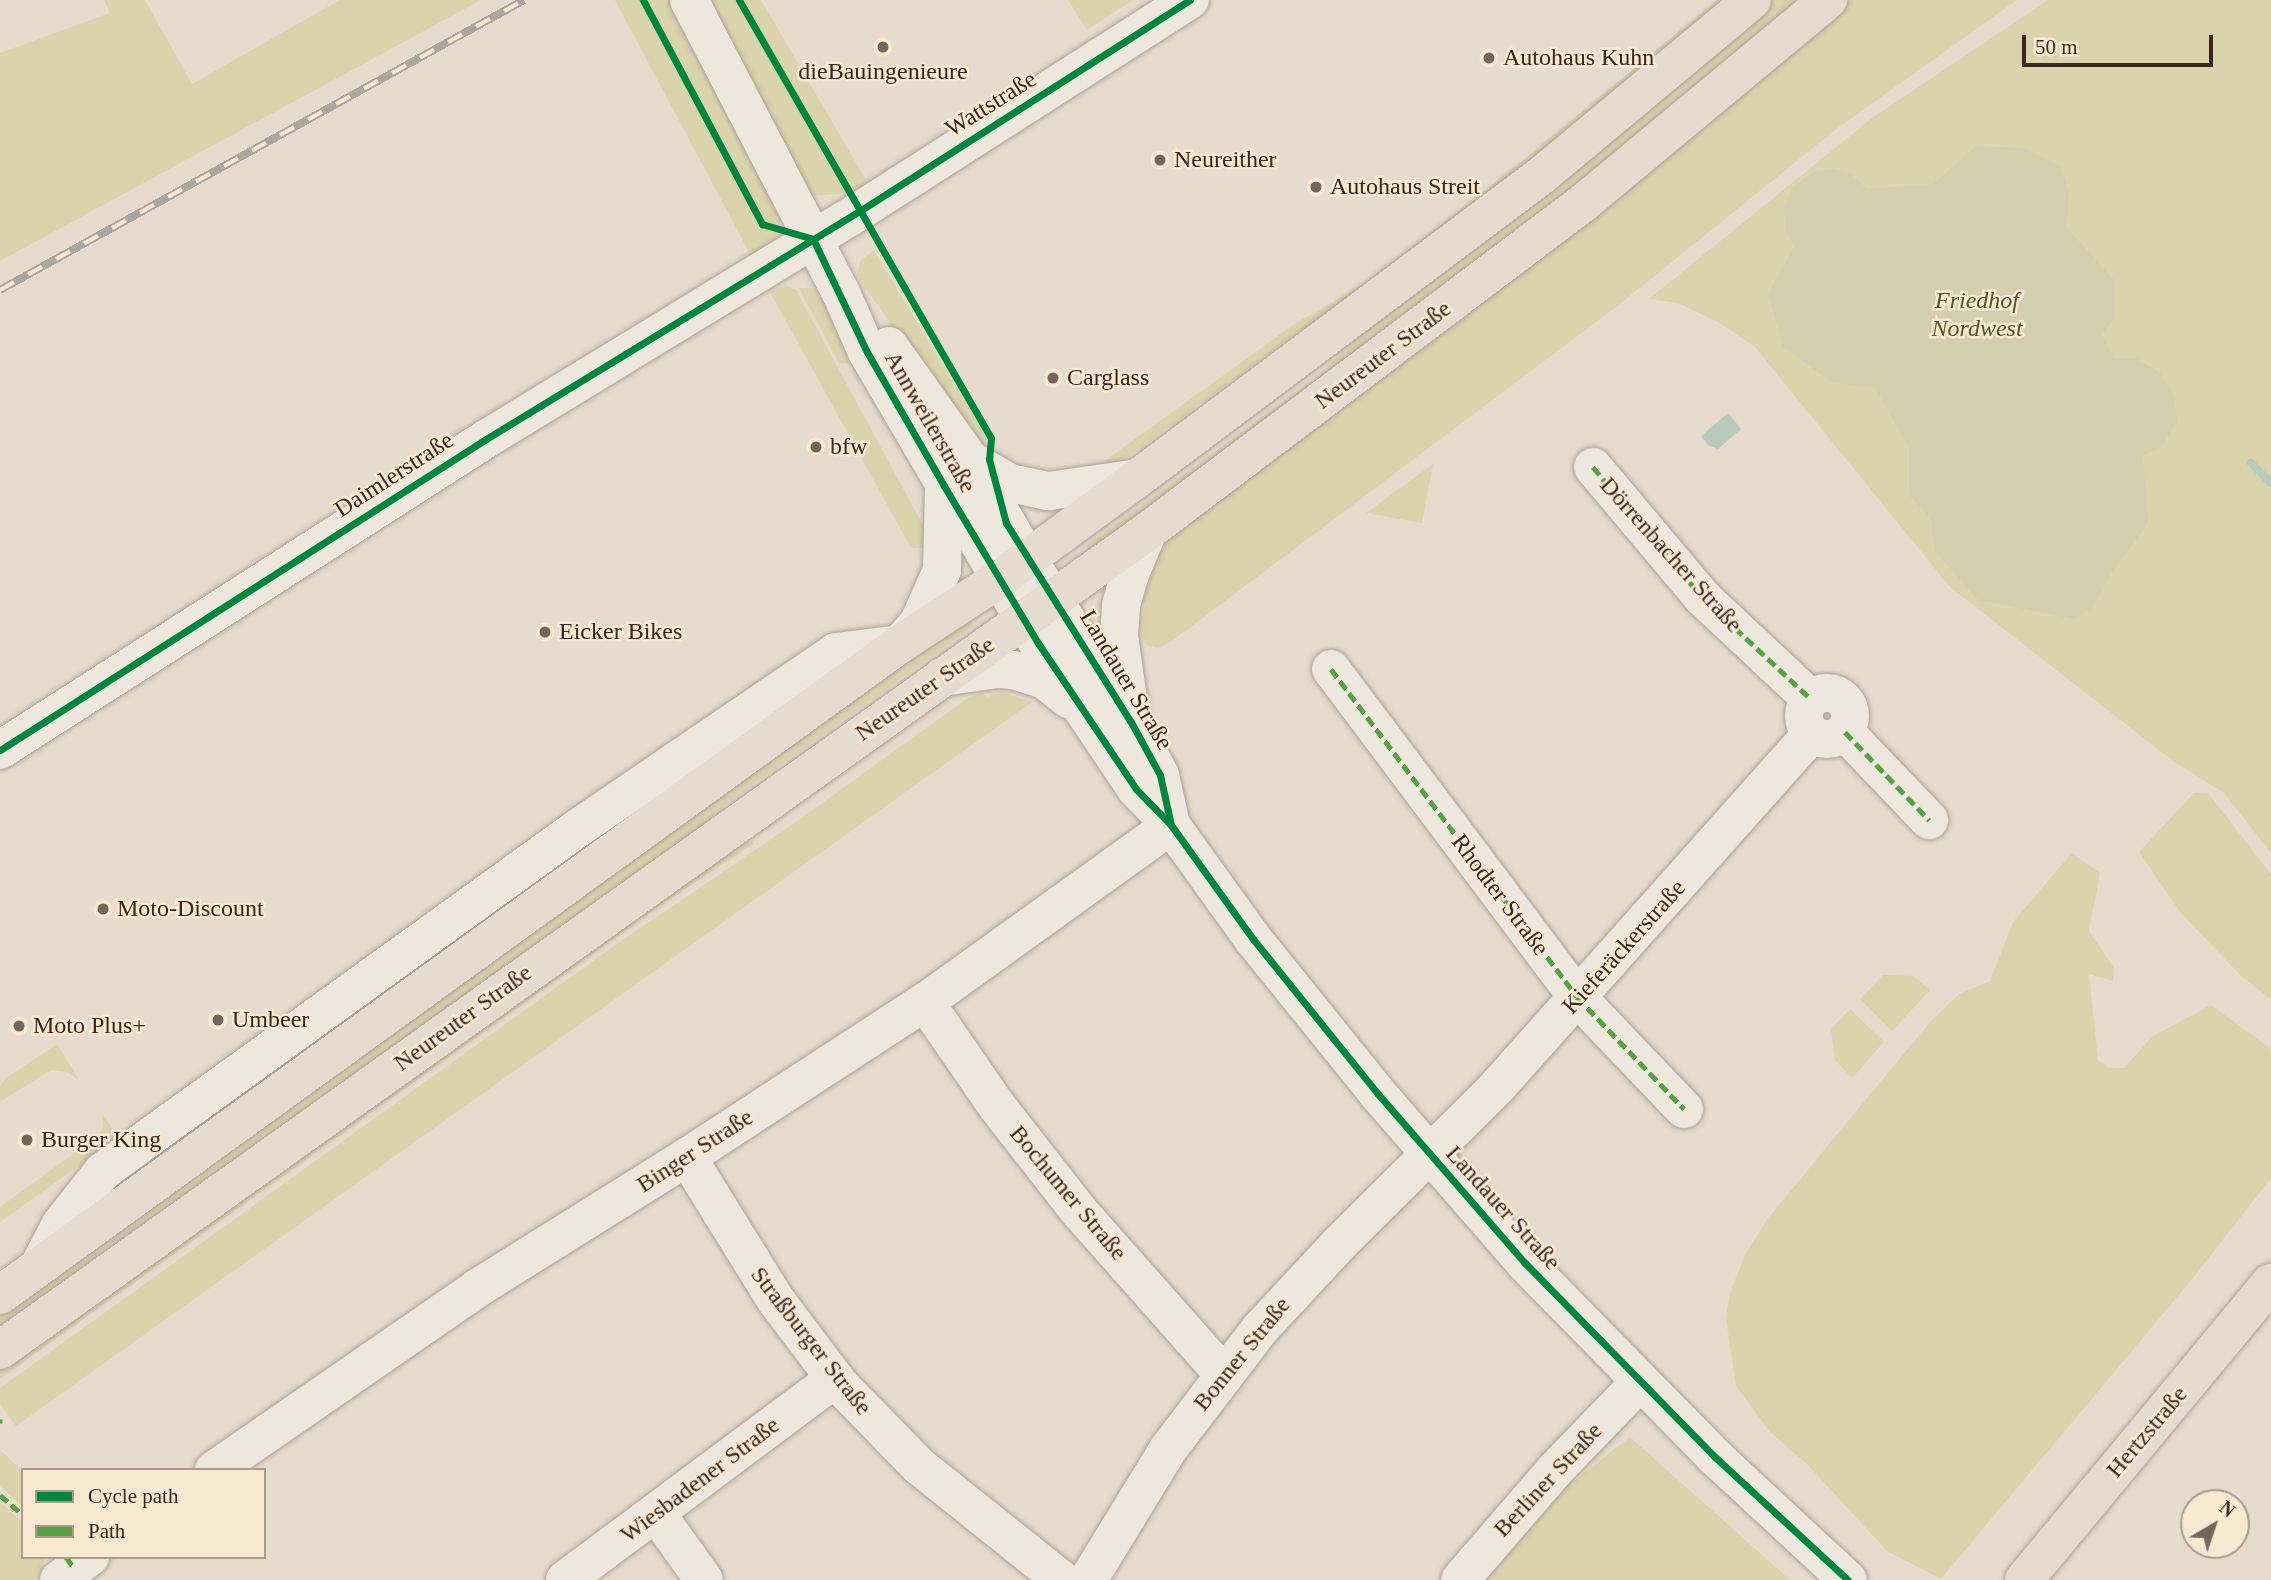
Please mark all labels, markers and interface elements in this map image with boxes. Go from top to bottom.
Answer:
scale bar [2026,21,2217,65]
text: 50 m [2035,35,2078,59]
marker: dieBauingenieure [875,39,891,55]
place label: Autohaus Kuhn [1503,44,1654,72]
marker: Autohaus Kuhn [1481,50,1497,66]
place label: dieBauingenieure [798,58,968,86]
street label: Wattstraße [940,65,1042,143]
place label: Neureither [1174,146,1277,174]
marker: Neureither [1152,152,1168,168]
place label: Autohaus Streit [1330,173,1480,201]
marker: Autohaus Streit [1308,179,1324,195]
park label: Friedhof Nordwest [1931,287,2023,343]
street label: Neureuter Straße [1309,294,1457,416]
street label: Annweilerstraße [878,346,982,498]
place label: Carglass [1067,364,1149,392]
marker: Carglass [1045,370,1061,386]
street label: Daimlerstraße [329,426,459,524]
place label: bfw [830,433,867,461]
marker: bfw [808,439,824,455]
street label: Dörrenbacher Straße [1594,471,1748,639]
street label: Landauer Straße [1073,605,1179,755]
place label: Eicker Bikes [559,618,682,646]
marker: Eicker Bikes [537,624,553,640]
street label: Neureuter Straße [850,630,1000,748]
street label: Rhodter Straße [1445,829,1555,961]
street label: Kieferäckerstraße [1556,874,1692,1020]
place label: Moto-Discount [117,895,264,923]
marker: Moto-Discount [95,901,111,917]
street label: Neureuter Straße [388,958,538,1078]
place label: Umbeer [232,1006,309,1034]
place label: Moto Plus+ [33,1012,146,1040]
marker: Umbeer [210,1012,226,1028]
marker: Moto Plus+ [11,1018,27,1034]
street label: Binger Straße [632,1103,758,1199]
street label: Bochumer Straße [1003,1120,1133,1266]
place label: Burger King [41,1126,161,1154]
marker: Burger King [19,1132,35,1148]
street label: Landauer Straße [1439,1140,1567,1276]
street label: Straßburger Straße [744,1261,878,1421]
street label: Bonner Straße [1187,1291,1297,1417]
street label: Hertzstraße [2100,1380,2194,1484]
street label: Wiesbadener Straße [615,1411,785,1549]
street label: Berliner Straße [1488,1417,1608,1543]
legend [21,1468,266,1559]
text: Cycle path [88,1484,178,1508]
north arrow [2180,1489,2250,1559]
text: N [2215,1496,2239,1521]
text: Path [88,1519,125,1543]

